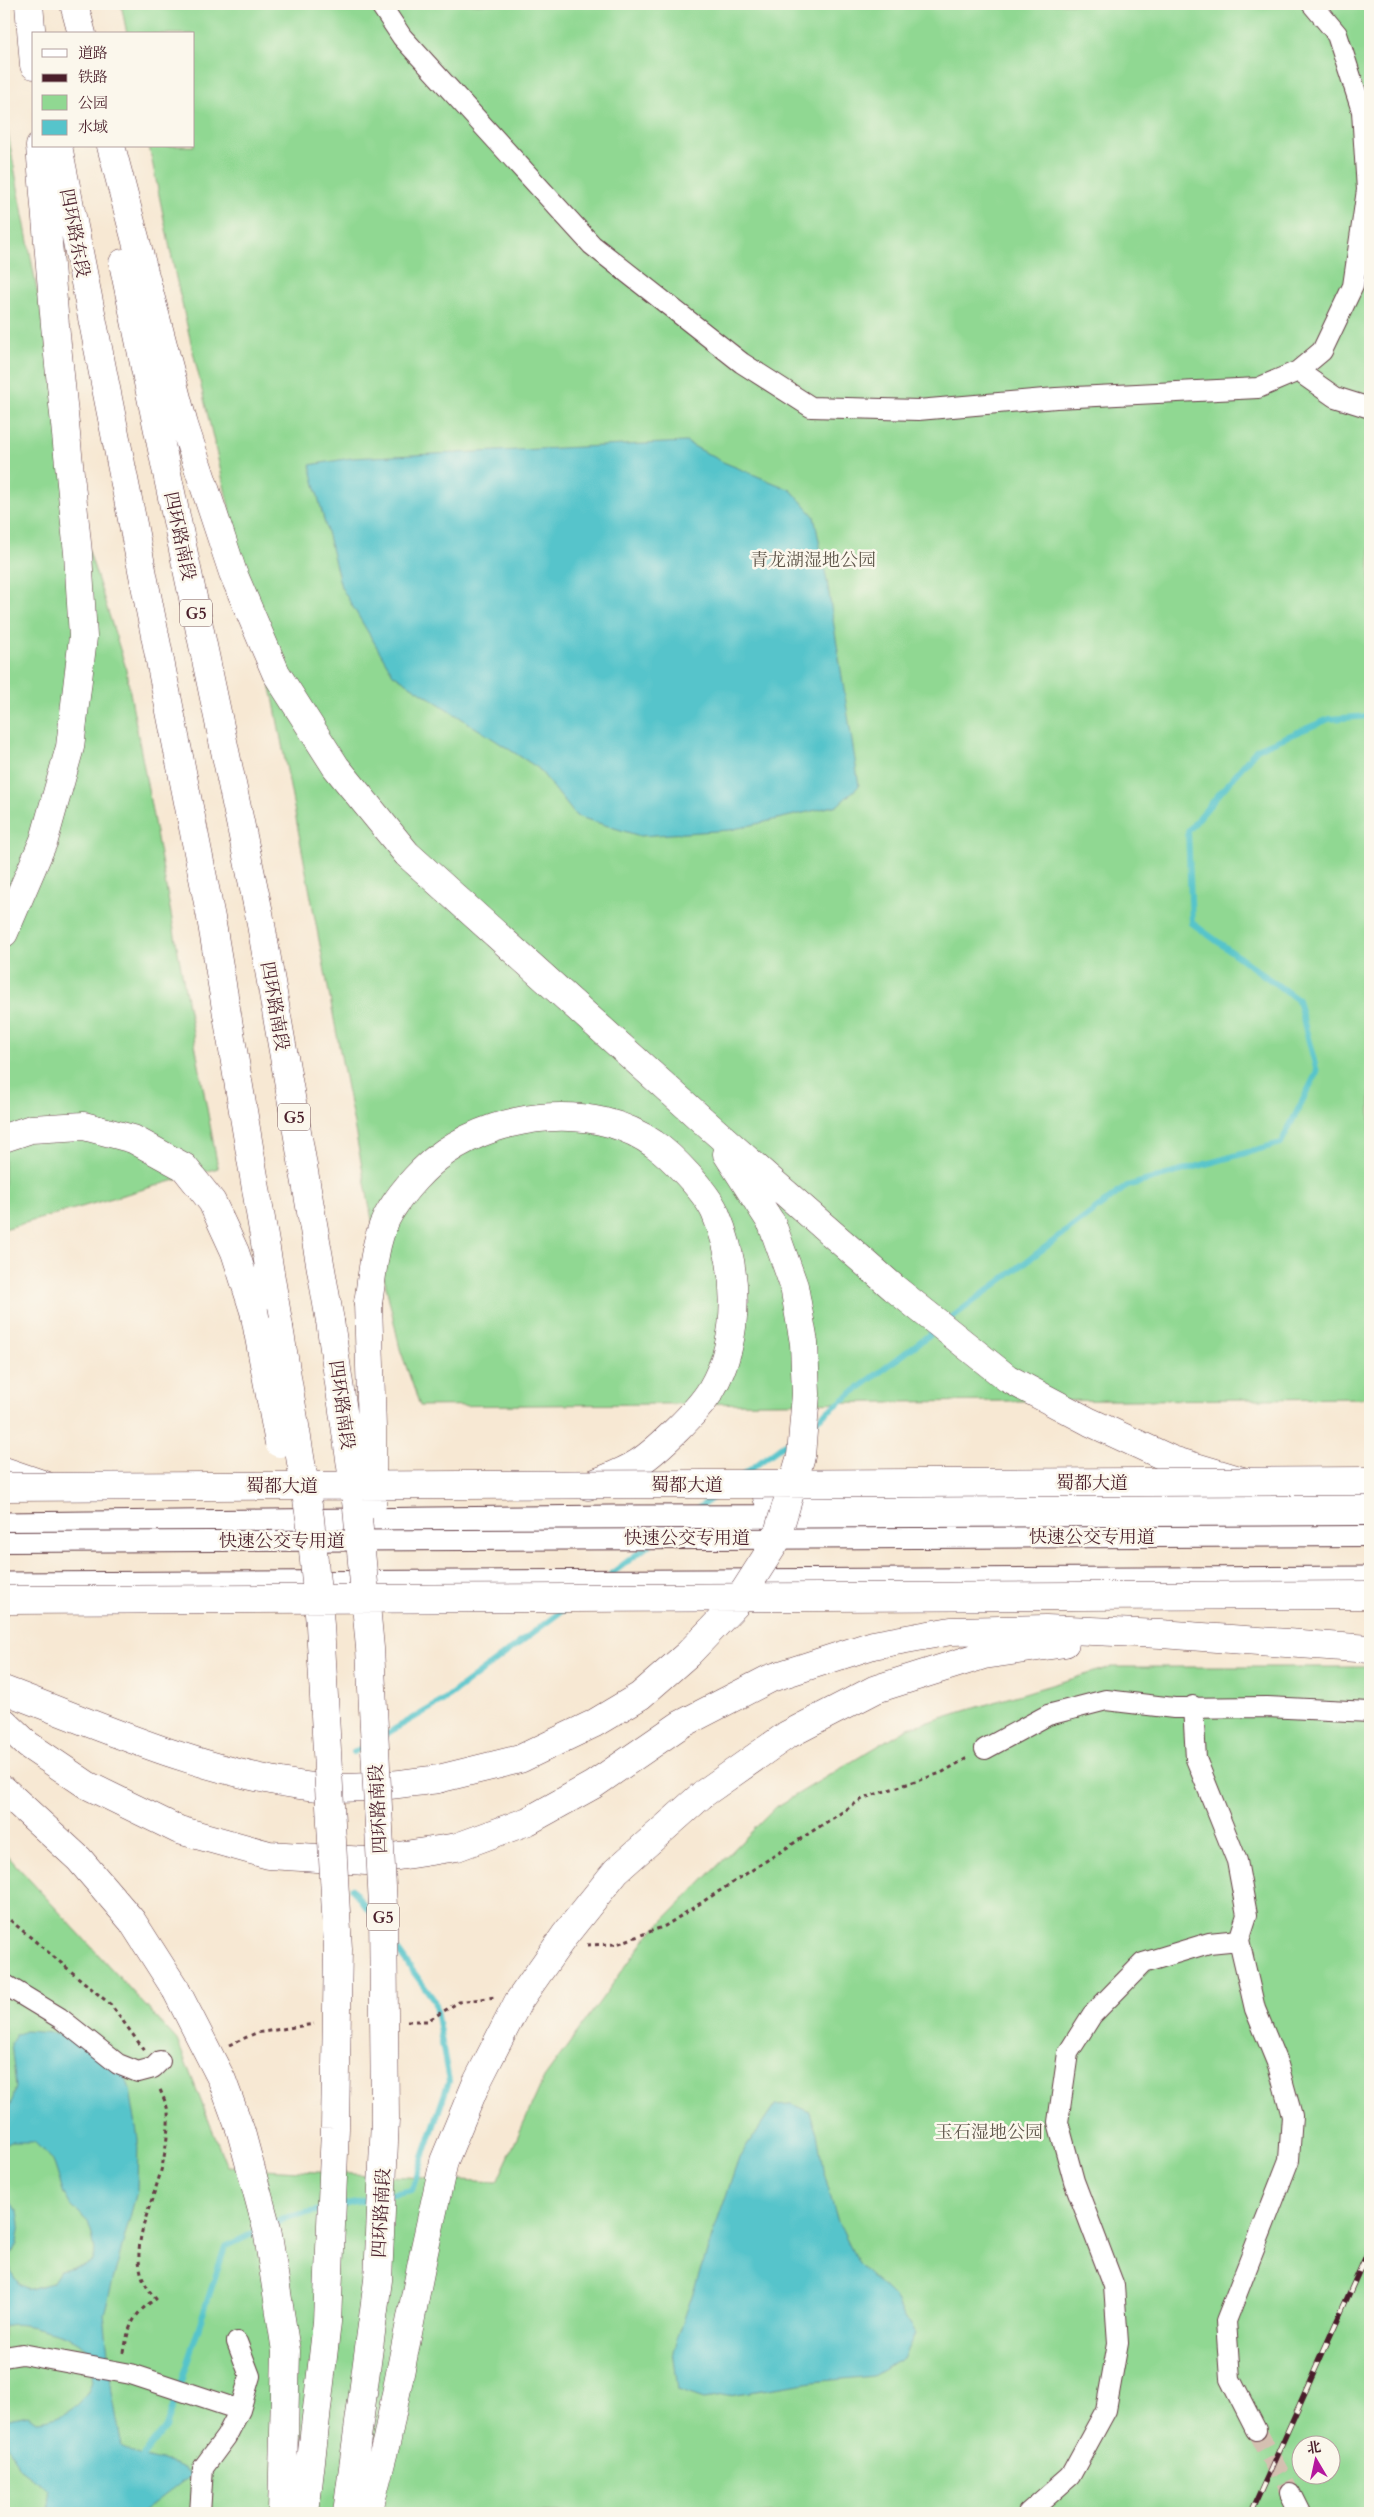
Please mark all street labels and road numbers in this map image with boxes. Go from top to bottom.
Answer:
street label: 四环路东段 [54,187,95,280]
street label: 四环路南段 [158,489,201,583]
road number: G5 [180,600,212,626]
street label: 四环路南段 [254,960,295,1053]
road number: G5 [278,1104,310,1130]
street label: 四环路南段 [323,1359,360,1451]
street label: 蜀都大道 [1056,1471,1128,1496]
street label: 蜀都大道 [651,1473,723,1498]
street label: 蜀都大道 [246,1474,318,1499]
street label: 快速公交专用道 [1029,1525,1155,1550]
street label: 快速公交专用道 [624,1526,750,1551]
street label: 快速公交专用道 [219,1529,345,1554]
street label: 四环路南段 [364,1763,393,1855]
road number: G5 [367,1904,399,1930]
street label: 四环路南段 [367,2167,396,2259]

